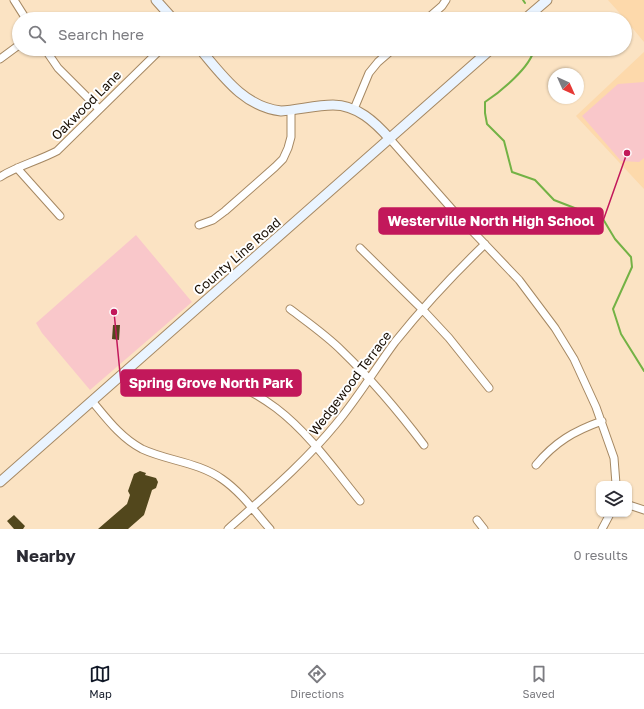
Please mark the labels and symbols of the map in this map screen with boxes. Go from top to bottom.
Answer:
street label: Oakwood Lane [48,67,124,143]
north arrow [548,68,584,104]
callout: Westerville North High School [379,208,603,234]
text: Westerville North High School [387,212,595,229]
street label: County Line Road [190,214,284,298]
street label: Wedgewood Terrace [306,328,394,438]
callout: Spring Grove North Park [121,370,301,396]
text: Spring Grove North Park [129,374,293,391]

